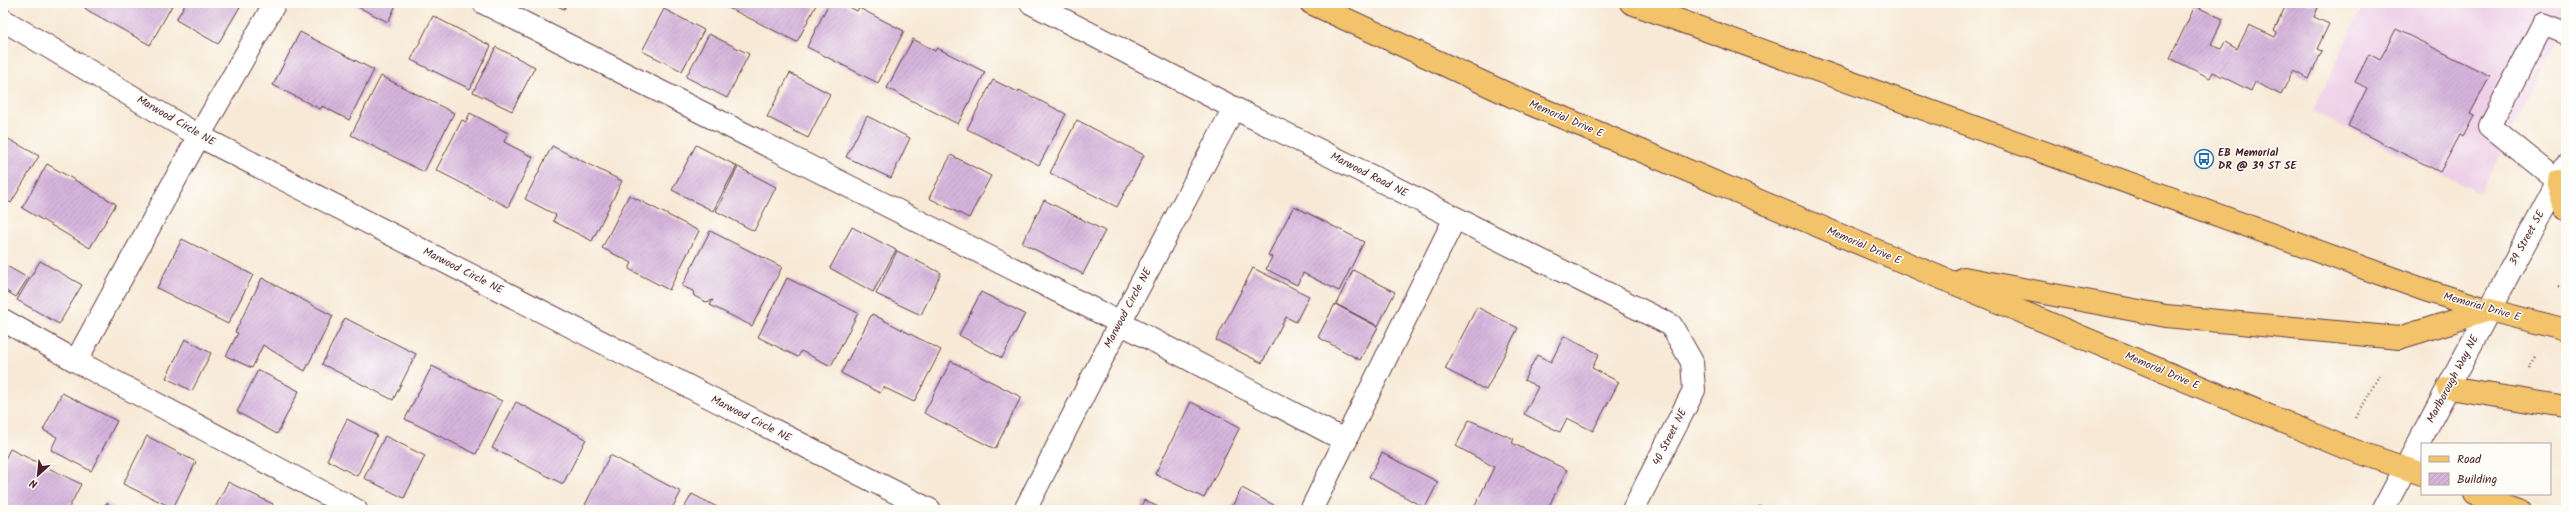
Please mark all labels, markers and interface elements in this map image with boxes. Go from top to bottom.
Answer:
street label: Marwood Circle NE [133,91,219,151]
street label: Memorial Drive E [1526,95,1607,143]
place label: EB Memorial DR @ 39 ST SE [2218,144,2297,175]
street label: Marwood Road NE [1327,148,1411,203]
bus stop icon: EB Memorial DR @ 39 ST SE [2193,148,2215,170]
street label: 39 Street SE [2504,207,2550,269]
street label: Memorial Drive E [1824,222,1905,270]
street label: Marwood Circle NE [420,243,507,299]
street label: Marwood Circle NE [1099,264,1157,351]
street label: Memorial Drive E [2441,287,2523,327]
street label: Marlborough Way NE [2422,331,2484,426]
street label: Memorial Drive E [2122,347,2203,395]
street label: Marwood Circle NE [708,391,795,447]
street label: 40 Street NE [1648,405,1692,469]
legend [2421,443,2551,495]
text: Road [2457,450,2482,469]
north arrow [18,455,58,495]
text: Building [2457,470,2497,489]
text: N [27,473,41,493]

